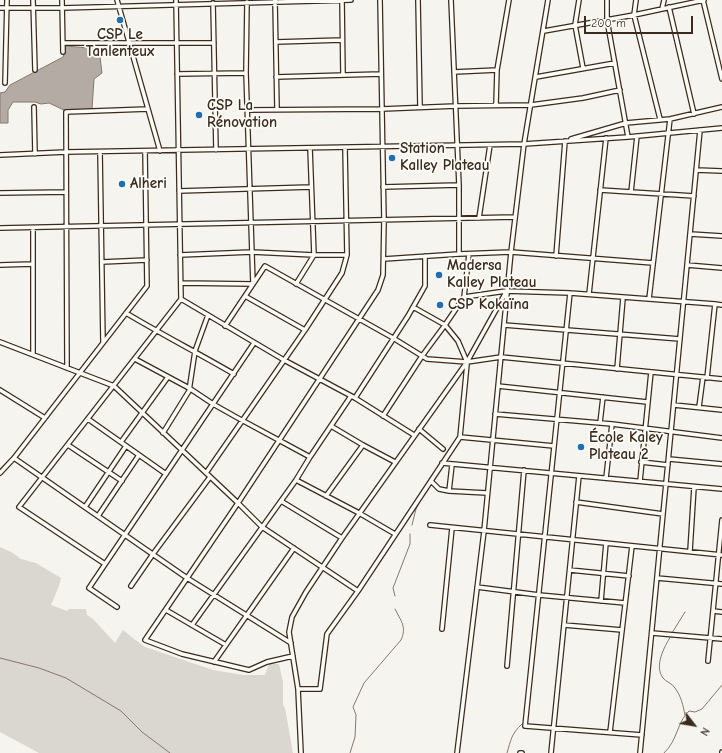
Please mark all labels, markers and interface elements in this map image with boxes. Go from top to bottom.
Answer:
scale bar [586,8,695,34]
marker: CSP Le Tanlenteux [115,15,125,25]
text: 200 m [591,16,626,30]
place label: CSP Le Tanlenteux [86,26,154,61]
place label: CSP La Rénovation [207,97,277,132]
marker: CSP La Rénovation [194,110,204,120]
place label: Station Kalley Plateau [400,140,489,175]
marker: Station Kalley Plateau [387,153,397,163]
place label: Alheri [130,175,167,193]
marker: Alheri [117,179,127,189]
place label: Madersa Kalley Plateau [447,257,536,292]
marker: Madersa Kalley Plateau [434,270,444,280]
place label: CSP Kokaïna [448,296,529,314]
marker: CSP Kokaïna [435,300,445,310]
place label: École Kaley Plateau 2 [589,429,663,464]
marker: École Kaley Plateau 2 [576,442,586,452]
north arrow [674,705,714,745]
text: N [697,725,712,738]

